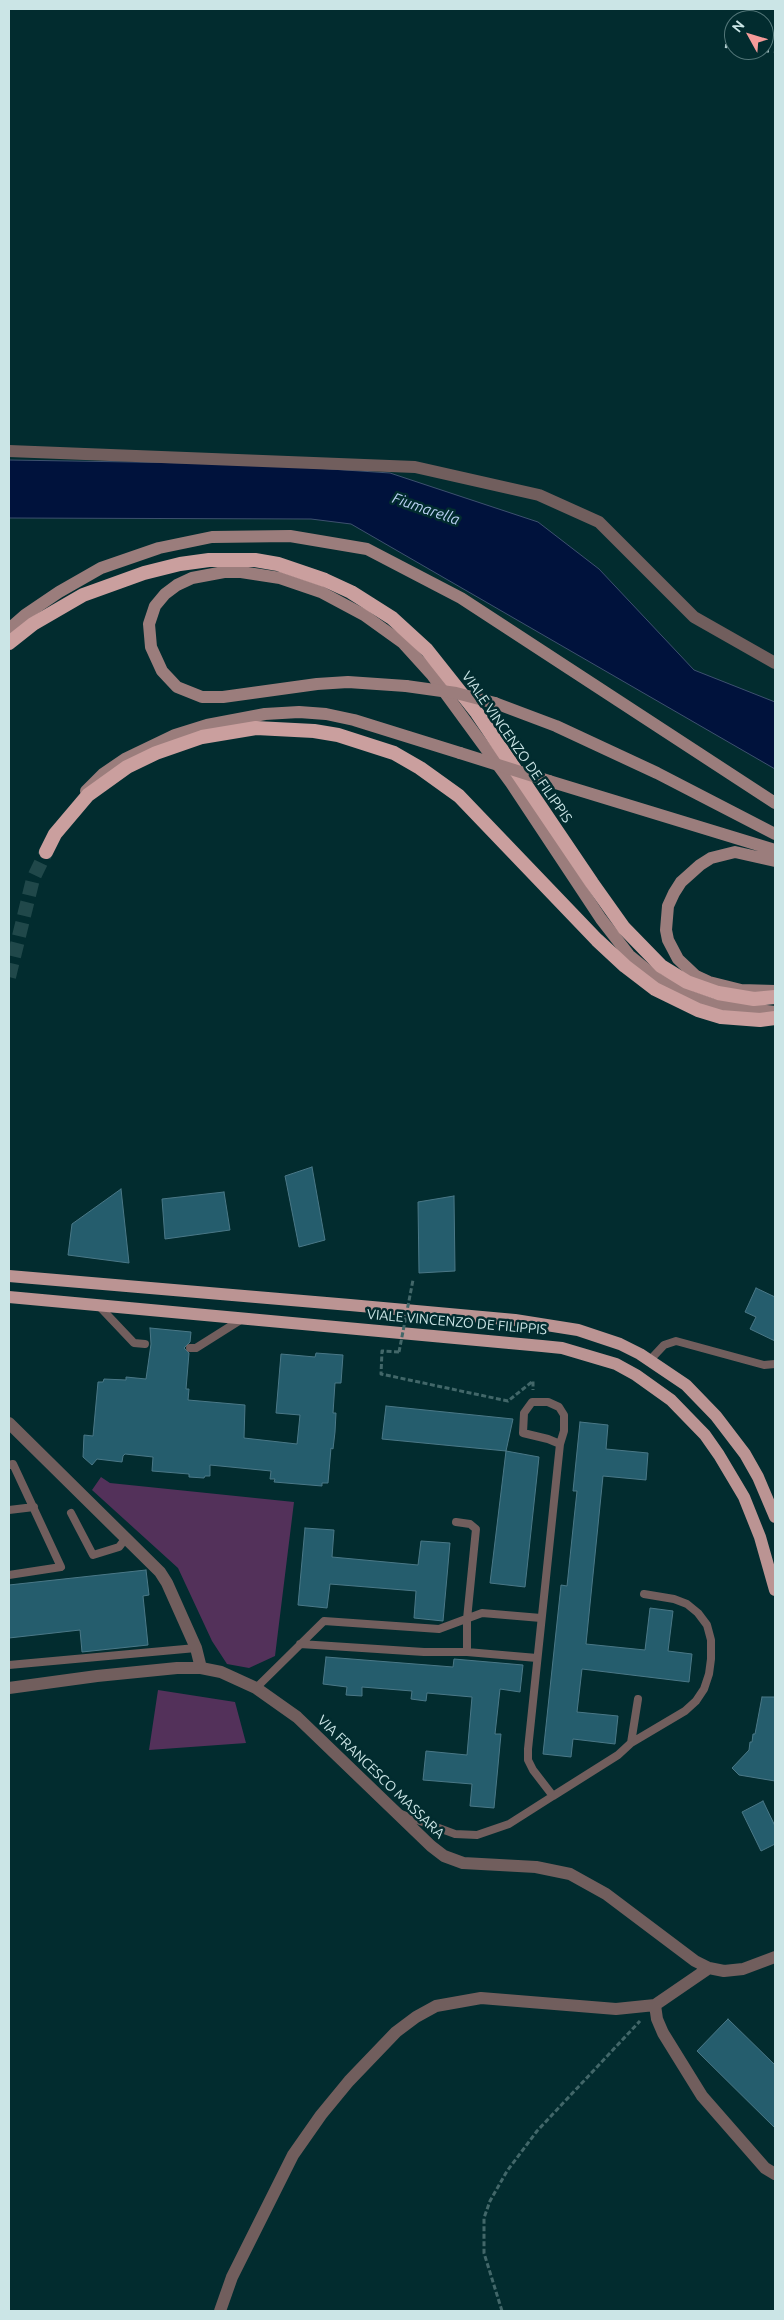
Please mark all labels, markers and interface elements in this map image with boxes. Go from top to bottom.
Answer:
north arrow [724,10,774,60]
text: N [729,17,748,35]
water label: Fiumarella [390,489,462,529]
street label: VIALE VINCENZO DE FILIPPIS [458,668,576,826]
street label: VIALE VINCENZO DE FILIPPIS [366,1306,548,1338]
street label: VIA FRANCESCO MASSARA [314,1712,448,1842]

